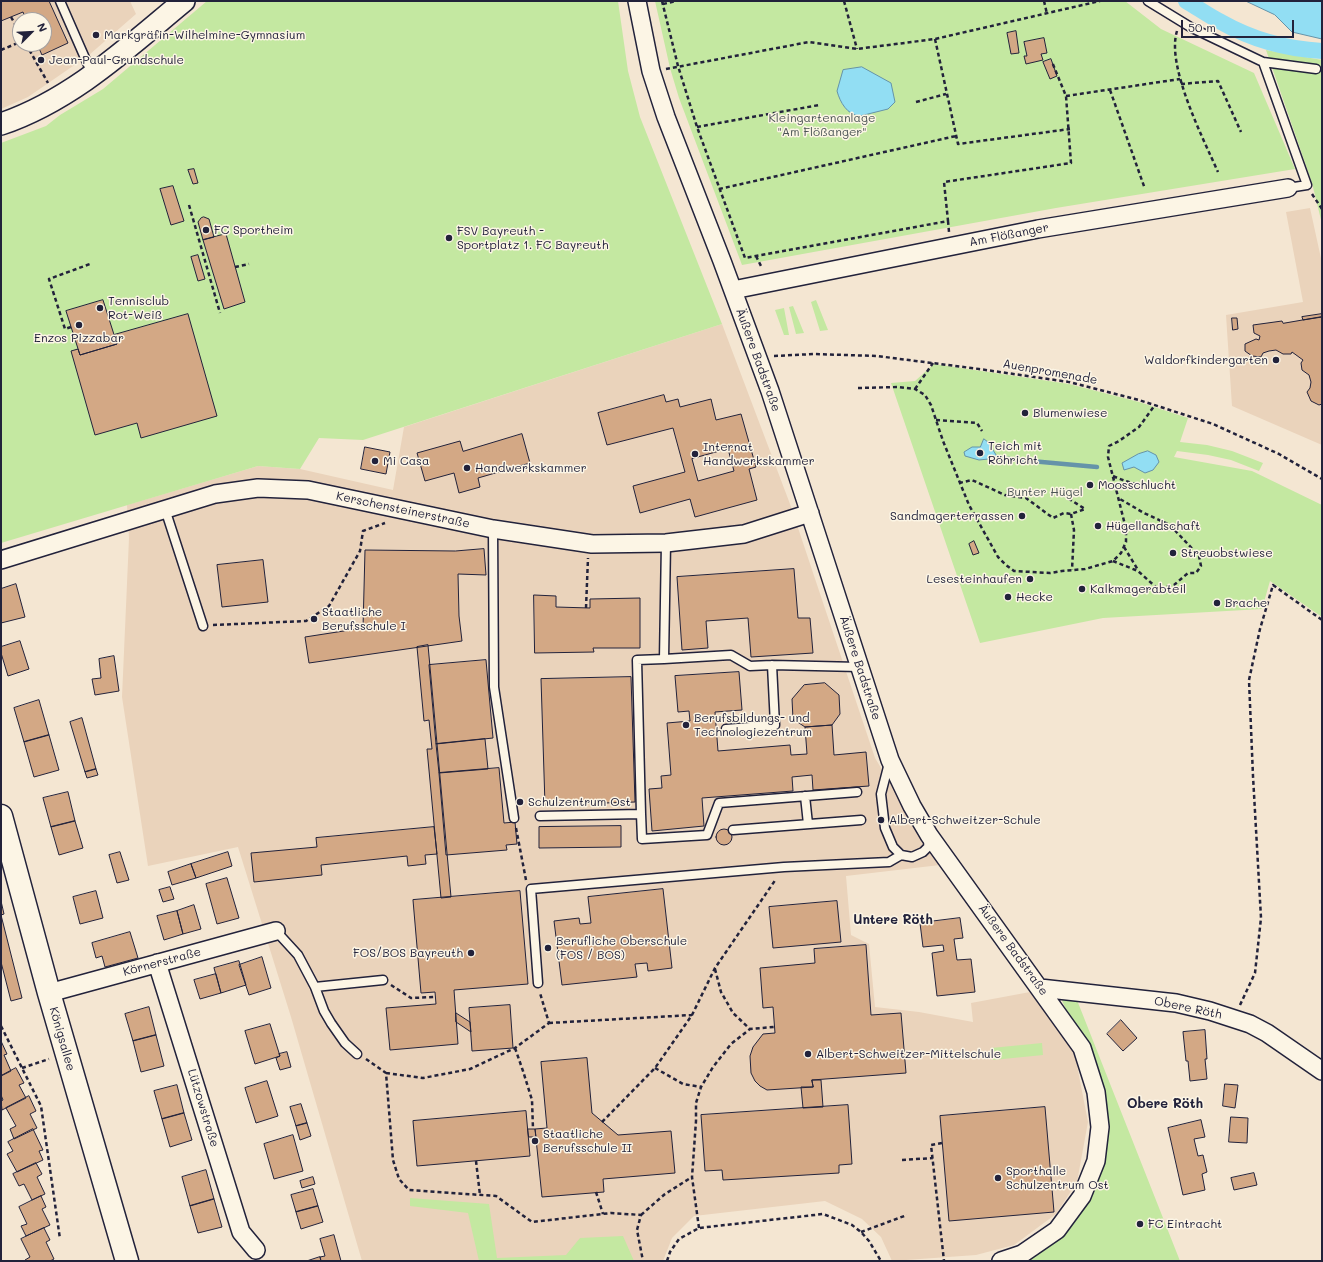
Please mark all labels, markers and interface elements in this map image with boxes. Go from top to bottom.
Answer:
north arrow [12,12,52,52]
scale bar [1183,12,1296,38]
text: 50 m [1188,19,1216,35]
text: N [34,20,51,34]
place label: Markgräfin-Wilhelmine-Gymnasium [104,28,305,42]
marker: Markgräfin-Wilhelmine-Gymnasium [91,30,101,40]
place label: Jean-Paul-Grundschule [49,53,184,67]
marker: Jean-Paul-Grundschule [36,55,46,65]
park label: Kleingartenanlage "Am Flößanger" [769,111,875,139]
street label: Am Flößanger [968,220,1050,250]
place label: FC Sportheim [214,223,293,237]
place label: FSV Bayreuth - Sportplatz 1. FC Bayreuth [457,224,608,252]
marker: FC Sportheim [201,225,211,235]
marker: FSV Bayreuth - Sportplatz 1. FC Bayreuth [444,233,454,243]
place label: Tennisclub Rot-Weiß [108,294,169,322]
marker: Tennisclub Rot-Weiß [95,303,105,313]
street label: Äußere Badstraße [733,306,783,414]
marker: Enzos Pizzabar [74,320,84,330]
place label: Enzos Pizzabar [34,331,124,345]
place label: Waldorfkindergarten [1144,353,1268,367]
marker: Waldorfkindergarten [1271,355,1281,365]
street label: Auenpromenade [1002,357,1098,387]
place label: Blumenwiese [1033,406,1107,420]
marker: Blumenwiese [1020,408,1030,418]
place label: Teich mit Röhricht [988,439,1042,467]
place label: Internat Handwerkskammer [703,440,815,468]
marker: Teich mit Röhricht [975,448,985,458]
marker: Internat Handwerkskammer [690,449,700,459]
place label: Mi Casa [383,454,429,468]
marker: Mi Casa [370,456,380,466]
place label: Handwerkskammer [475,461,587,475]
marker: Handwerkskammer [462,463,472,473]
place label: Moosschlucht [1098,478,1176,492]
marker: Moosschlucht [1085,480,1095,490]
park label: Bunter Hügel [1007,485,1083,499]
street label: Kerschensteinerstraße [335,489,471,531]
place label: Sandmagerterrassen [890,509,1014,523]
marker: Sandmagerterrassen [1017,511,1027,521]
place label: Hügellandschaft [1106,519,1200,533]
marker: Hügellandschaft [1093,521,1103,531]
place label: Streuobstwiese [1181,546,1273,560]
marker: Streuobstwiese [1168,548,1178,558]
place label: Lesesteinhaufen [927,572,1022,586]
marker: Lesesteinhaufen [1025,574,1035,584]
place label: Kalkmagerabteil [1090,582,1186,596]
marker: Kalkmagerabteil [1077,584,1087,594]
place label: Hecke [1016,590,1053,604]
marker: Hecke [1003,592,1013,602]
place label: Brache [1225,596,1267,610]
marker: Brache [1212,598,1222,608]
place label: Staatliche Berufsschule I [322,605,406,633]
marker: Staatliche Berufsschule I [309,614,319,624]
street label: Äußere Badstraße [836,614,884,722]
place label: Berufsbildungs- und Technologiezentrum [694,711,812,739]
marker: Berufsbildungs- und Technologiezentrum [681,720,691,730]
place label: Schulzentrum Ost [528,795,631,809]
marker: Schulzentrum Ost [515,797,525,807]
place label: Albert-Schweitzer-Schule [889,813,1041,827]
marker: Albert-Schweitzer-Schule [876,815,886,825]
street label: Äußere Badstraße [975,902,1051,998]
district label: Untere Röth [853,912,933,928]
place label: Berufliche Oberschule (FOS / BOS) [556,934,687,962]
marker: Berufliche Oberschule (FOS / BOS) [543,943,553,953]
street label: Körnerstraße [121,945,203,979]
place label: FOS/BOS Bayreuth [353,946,463,960]
marker: FOS/BOS Bayreuth [466,948,476,958]
street label: Obere Röth [1153,994,1223,1022]
street label: Königsallee [46,1005,78,1073]
place label: Albert-Schweitzer-Mittelschule [816,1047,1001,1061]
marker: Albert-Schweitzer-Mittelschule [803,1049,813,1059]
street label: Lützowstraße [184,1067,222,1149]
district label: Obere Röth [1127,1096,1203,1112]
place label: Staatliche Berufsschule II [543,1127,632,1155]
marker: Staatliche Berufsschule II [530,1136,540,1146]
place label: Sporthalle Schulzentrum Ost [1006,1164,1109,1192]
marker: Sporthalle Schulzentrum Ost [993,1173,1003,1183]
place label: FC Eintracht [1148,1217,1222,1231]
marker: FC Eintracht [1135,1219,1145,1229]

